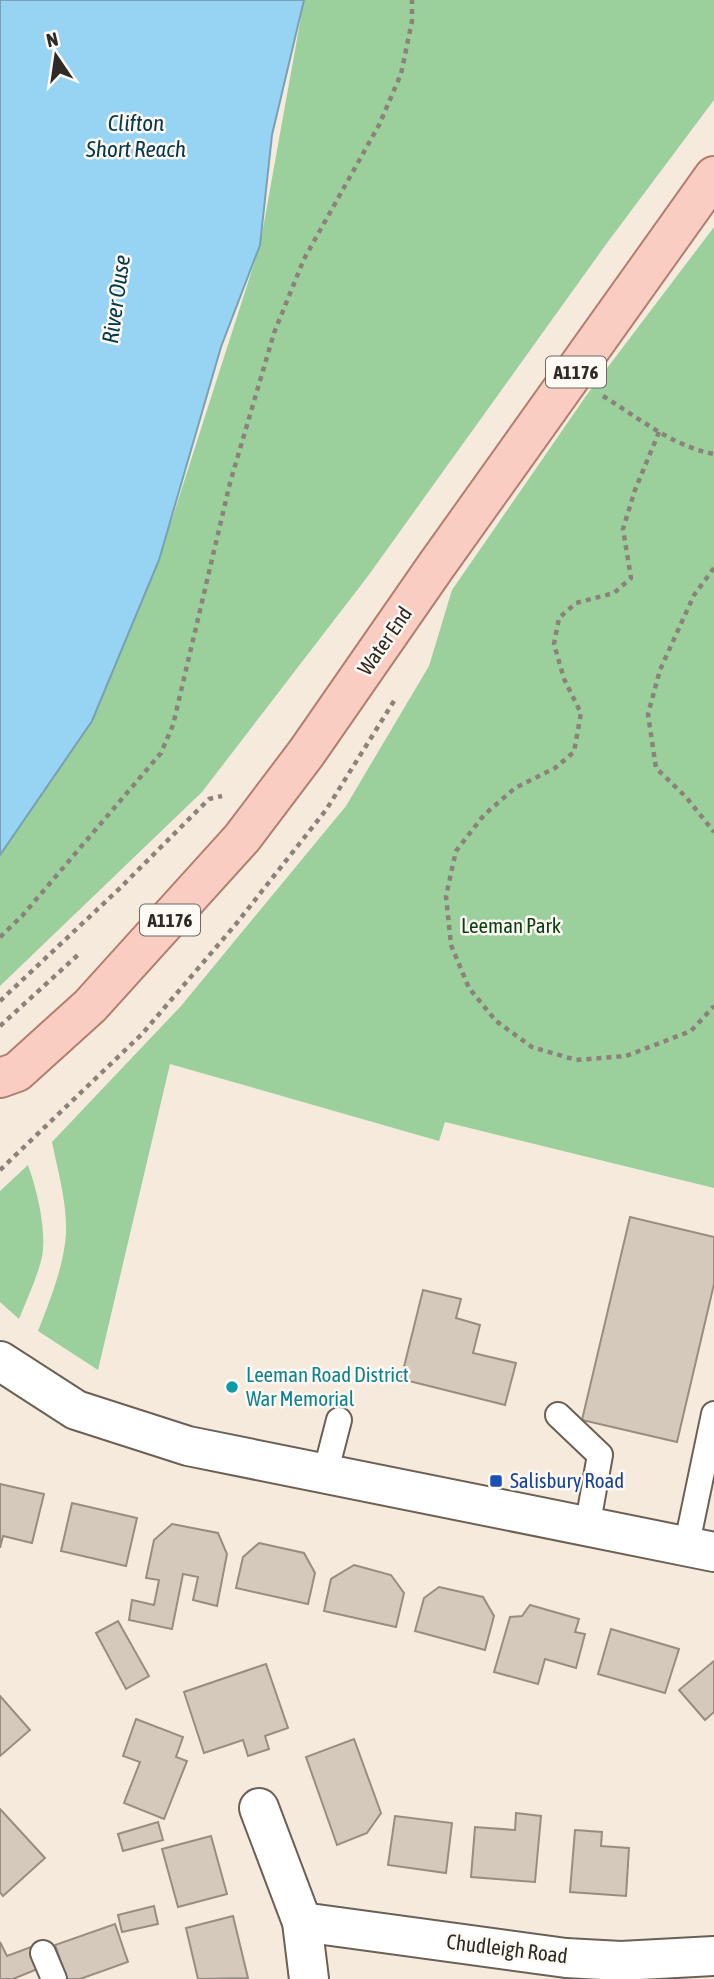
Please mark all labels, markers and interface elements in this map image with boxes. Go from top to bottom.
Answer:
north arrow [21,21,91,91]
text: N [44,27,60,51]
water label: Clifton Short Reach [85,110,186,162]
water label: River Ouse [97,253,135,345]
road number: A1176 [546,356,606,388]
street label: Water End [352,602,416,679]
road number: A1176 [140,904,200,936]
park label: Leeman Park [461,913,561,937]
place label: Leeman Road District War Memorial [246,1362,409,1410]
marker: Leeman Road District War Memorial [224,1379,240,1395]
place label: Salisbury Road [510,1468,624,1492]
marker: Salisbury Road [488,1473,504,1489]
street label: Chudleigh Road [445,1929,569,1967]

